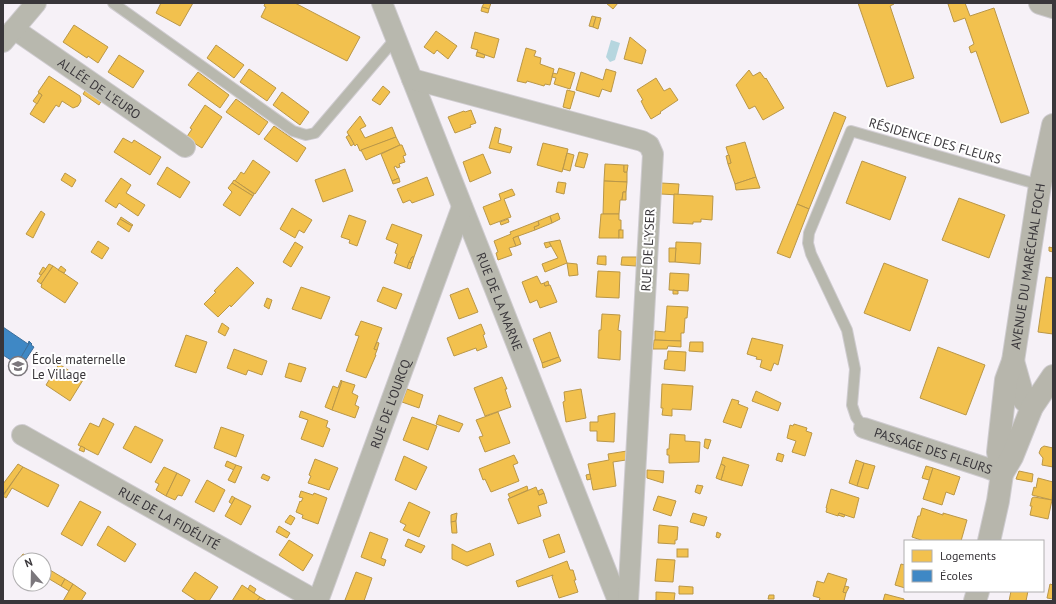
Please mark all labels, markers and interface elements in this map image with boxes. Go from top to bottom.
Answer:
street label: ALLÉE DE L'EURO [55,54,144,123]
street label: RÉSIDENCE DES FLEURS [867,114,1003,168]
street label: AVENUE DU MARÉCHAL FOCH [1006,182,1049,350]
street label: RUE DE L'YSER [637,208,659,292]
street label: RUE DE LA MARNE [473,250,527,353]
place label: École maternelle Le Village [32,351,126,383]
school or university icon: École maternelle Le Village [7,355,29,377]
street label: RUE DE L'OURCQ [366,356,415,451]
street label: PASSAGE DES FLEURS [872,423,995,478]
street label: RUE DE LA FIDÉLITÉ [116,483,223,553]
legend [904,540,1044,592]
text: Logements [940,548,996,563]
north arrow [12,552,52,592]
text: N [23,555,34,570]
text: Écoles [940,568,973,583]

